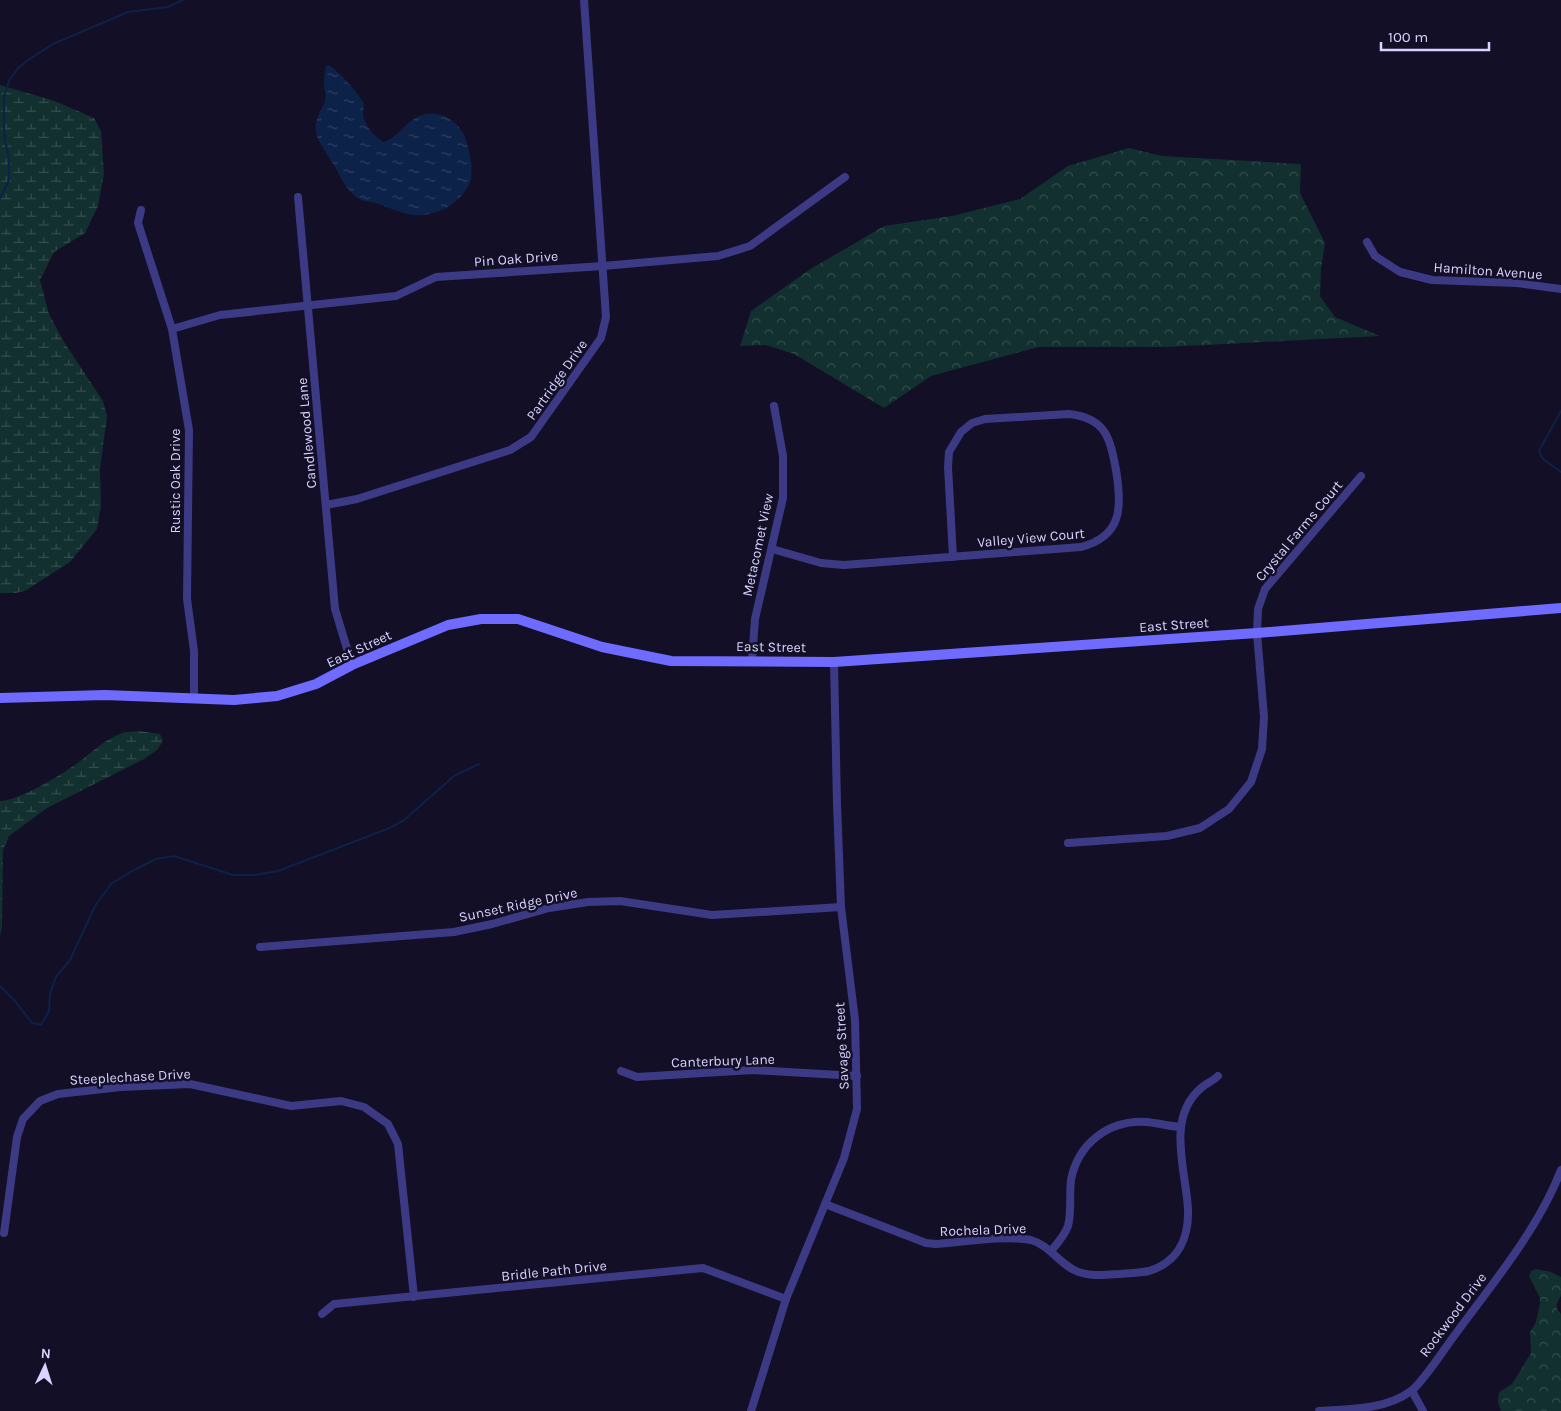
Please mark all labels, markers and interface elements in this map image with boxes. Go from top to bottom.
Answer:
scale bar [1381,20,1488,52]
text: 100 m [1388,28,1428,46]
street label: Pin Oak Drive [473,248,559,270]
street label: Hamilton Avenue [1433,259,1543,283]
street label: Partridge Drive [523,336,591,424]
street label: Candlewood Lane [294,377,320,489]
street label: Rustic Oak Drive [167,428,184,534]
street label: Crystal Farms Court [1252,477,1346,585]
street label: Metacomet View [739,492,777,598]
street label: Valley View Court [977,525,1085,551]
street label: East Street [1139,614,1209,636]
street label: East Street [324,627,394,671]
street label: East Street [736,638,806,656]
street label: Sunset Ridge Drive [457,884,579,926]
street label: Savage Street [831,1002,853,1090]
street label: Canterbury Lane [671,1051,775,1071]
street label: Steeplechase Drive [69,1065,191,1089]
street label: Rochela Drive [939,1220,1027,1240]
street label: Bridle Path Drive [500,1257,608,1285]
street label: Rockwood Drive [1416,1270,1490,1360]
north arrow [20,1341,70,1391]
text: N [40,1345,51,1362]

